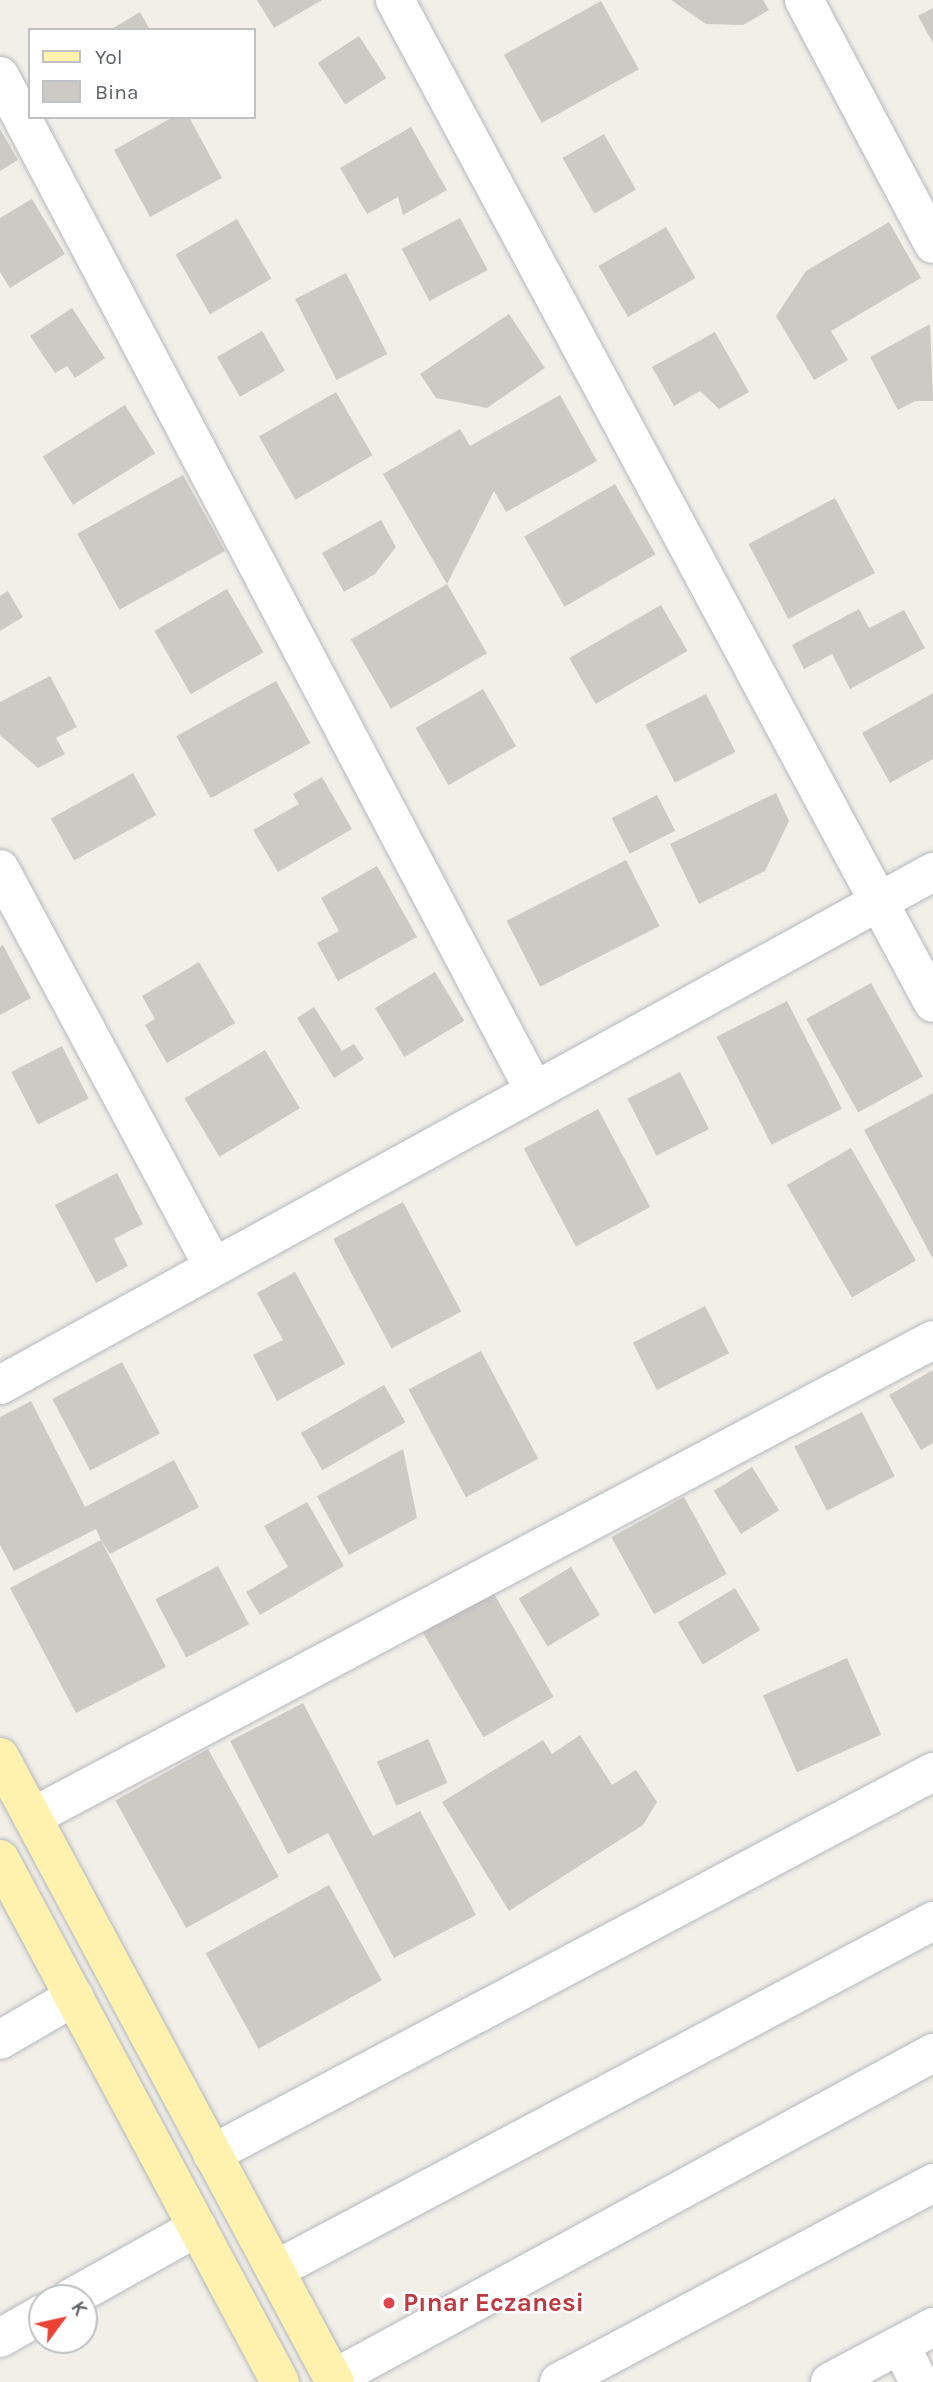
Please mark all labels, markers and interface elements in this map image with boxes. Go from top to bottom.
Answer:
legend [28,28,256,119]
text: Yol [95,45,123,69]
text: Bina [95,80,139,104]
north arrow [28,2284,98,2354]
place label: Pınar Eczanesi [403,2287,584,2319]
marker: Pınar Eczanesi [381,2295,397,2311]
text: K [66,2297,92,2320]

